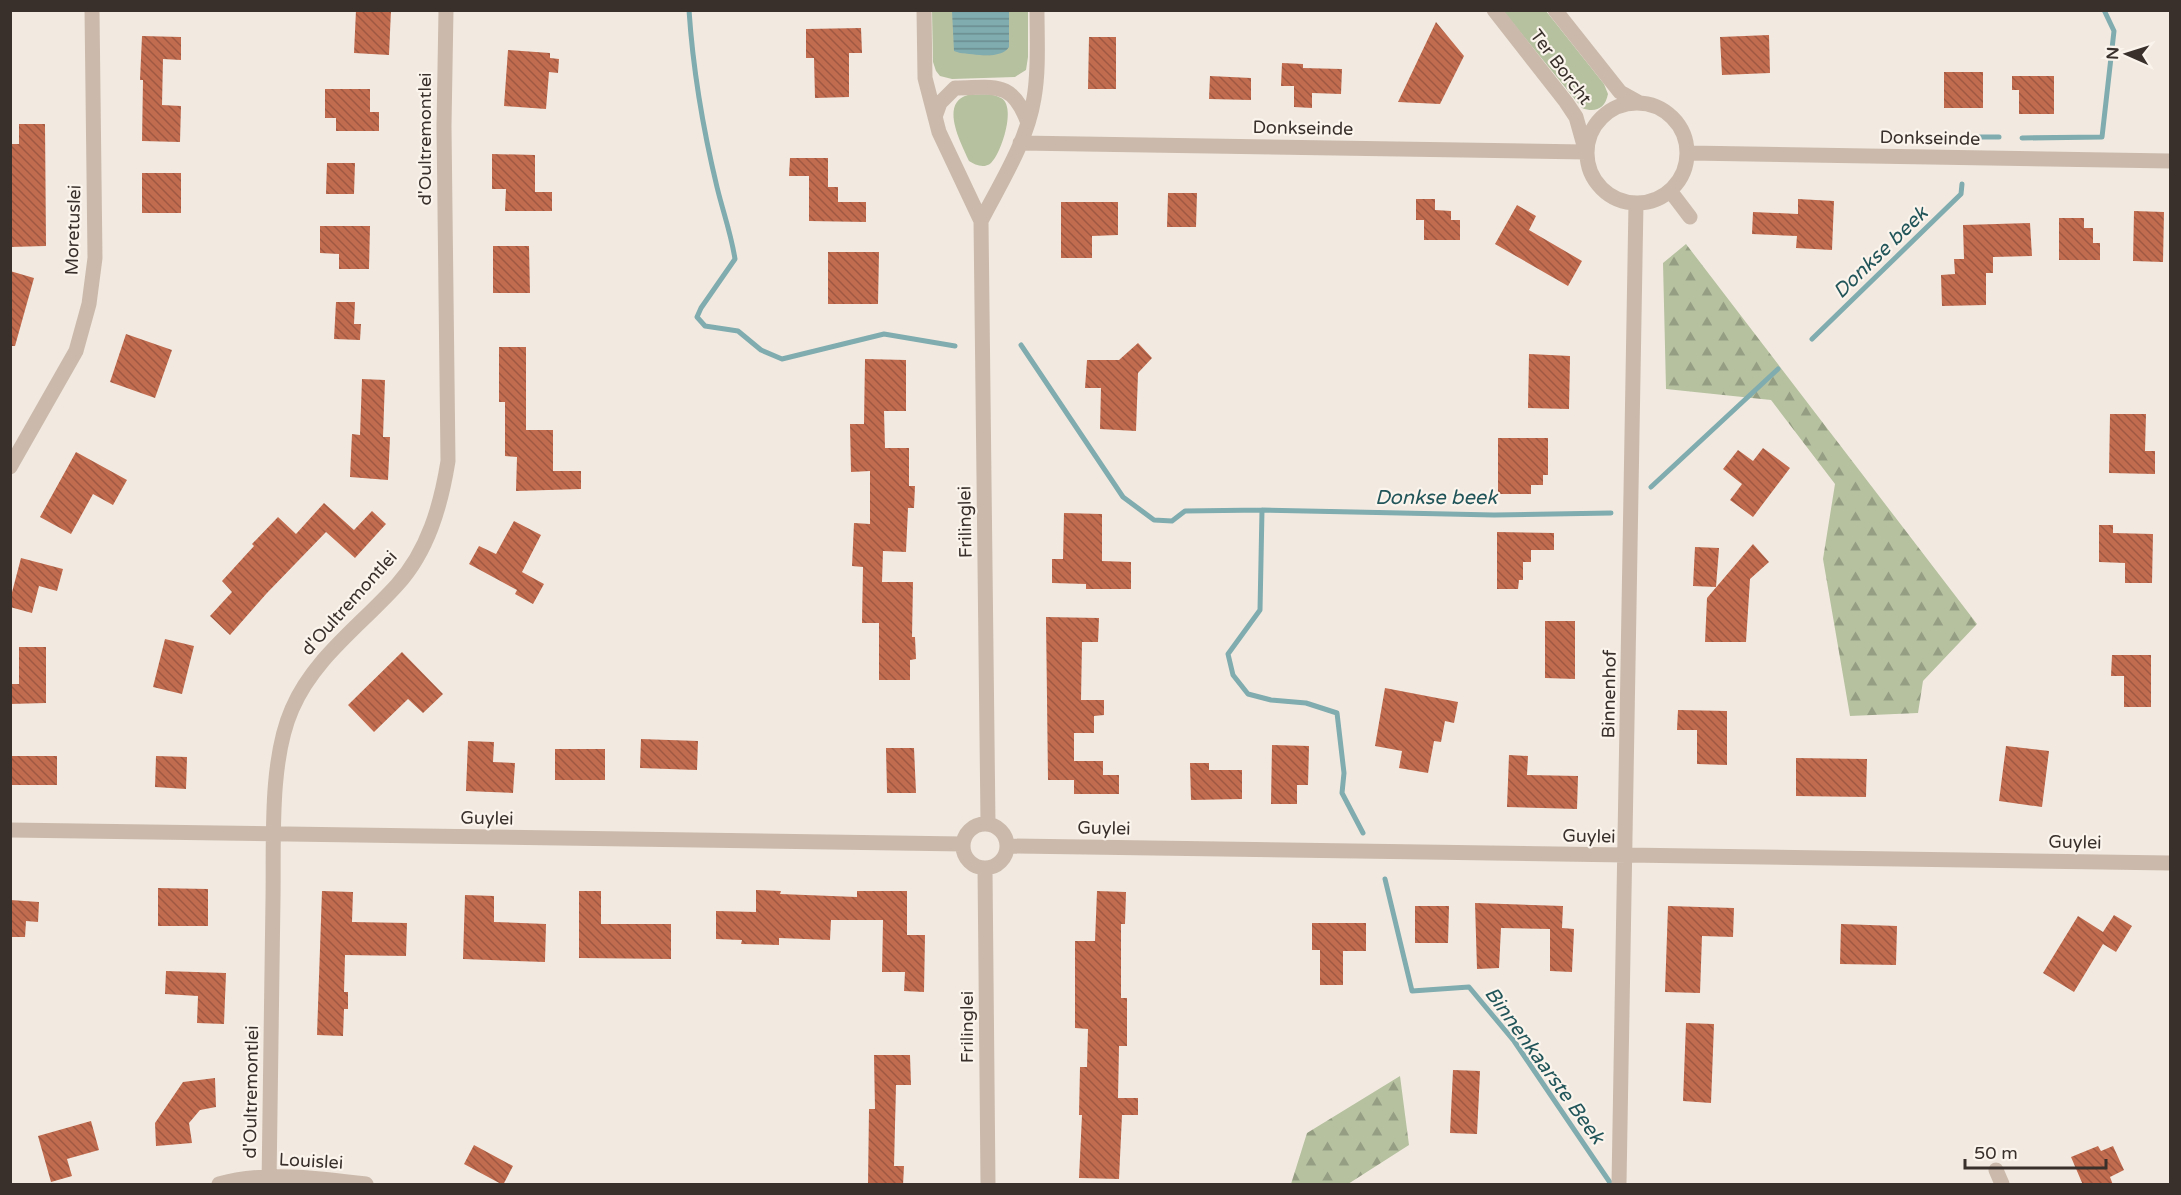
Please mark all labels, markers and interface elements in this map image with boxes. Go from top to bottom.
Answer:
north arrow [2097,24,2157,84]
street label: Ter Borcht [1526,25,1597,109]
text: N [2103,46,2123,60]
street label: d'Oultremontlei [414,72,436,206]
street label: Donkseinde [1253,116,1353,140]
street label: Donkseinde [1880,126,1980,150]
street label: Moretuslei [60,184,86,276]
water label: Donkse beek [1828,200,1934,304]
street label: Frilinglei [953,486,977,558]
water label: Donkse beek [1375,486,1499,510]
street label: d'Oultremontlei [296,546,402,660]
street label: Binnenhof [1597,649,1621,738]
street label: Guylei [460,807,514,829]
street label: Guylei [1077,817,1131,839]
street label: Guylei [1562,825,1616,847]
street label: Guylei [2048,831,2102,853]
water label: Binnenkaarste Beek [1479,982,1610,1150]
street label: Frilinglei [956,991,978,1063]
street label: d'Oultremontlei [239,1025,263,1159]
scale bar [1965,1132,2106,1170]
text: 50 m [1974,1142,2018,1164]
street label: Louislei [278,1148,344,1174]

